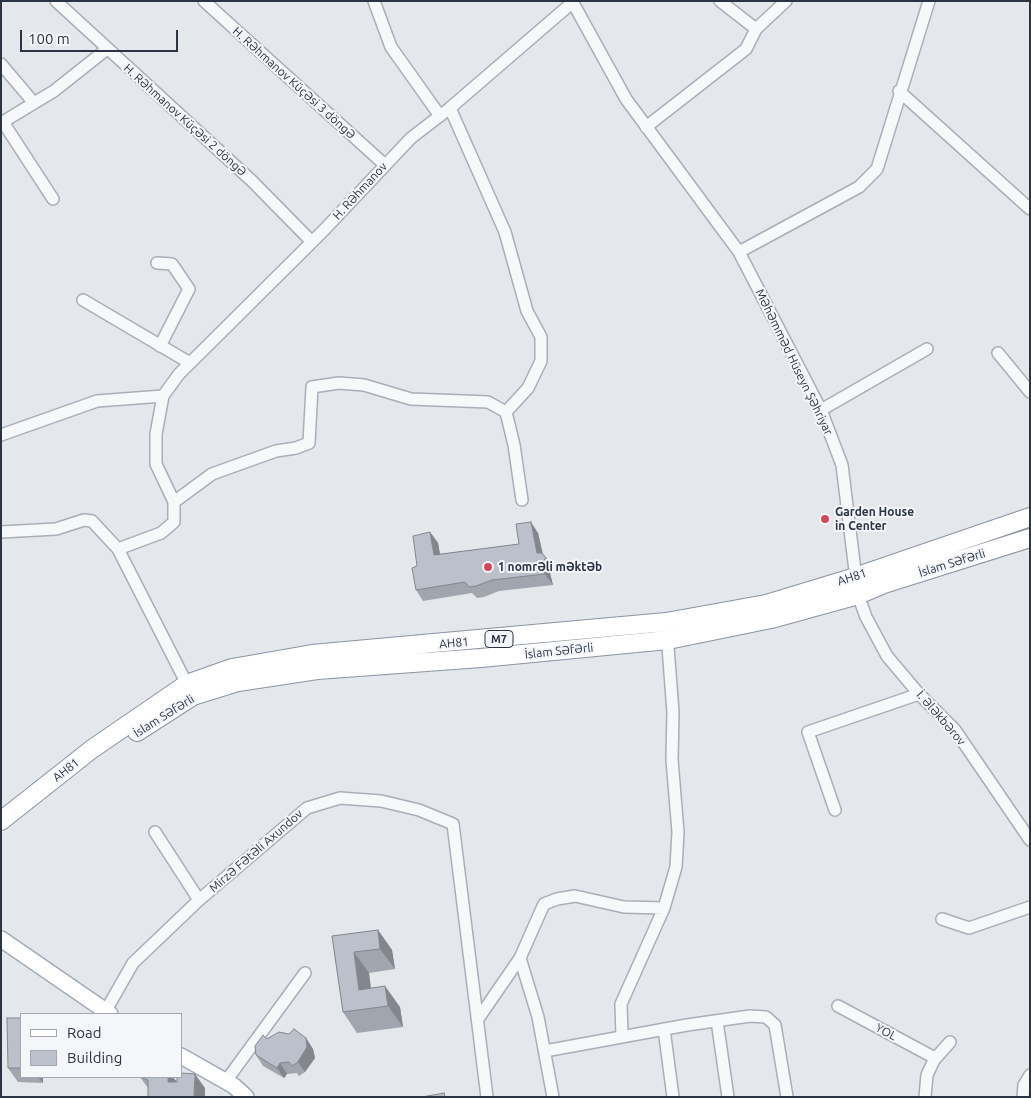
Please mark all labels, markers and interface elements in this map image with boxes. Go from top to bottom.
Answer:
scale bar [22,20,180,52]
street label: H. Rəhmanov Küçəsi 3 döngə [230,24,358,142]
text: 100 m [28,30,70,47]
street label: H. Rəhmanov Küçəsi 2 döngə [121,61,249,179]
street label: H. Rəhmanov [330,159,390,223]
street label: Məhəmməd Hüseyn Şəhriyar [752,287,836,437]
place label: Garden House in Center [835,505,914,533]
marker: Garden House in Center [819,513,831,525]
street label: İslam Səfərli [917,546,987,580]
place label: 1 nomrəli məktəb [498,560,602,574]
marker: 1 nomrəli məktəb [482,561,494,573]
street label: AH81 [836,566,868,588]
road number: M7 [485,630,513,648]
street label: AH81 [439,635,469,651]
street label: İslam Səfərli [524,640,594,662]
street label: İ. Ələkbərov [913,688,969,748]
street label: İslam Səfərli [131,692,197,740]
street label: AH81 [50,755,82,785]
street label: Mirzə Fətəli Axundov [206,807,306,895]
legend [20,1013,182,1078]
street label: YOL [873,1020,899,1044]
text: Road [67,1024,102,1041]
text: Building [67,1049,122,1066]

